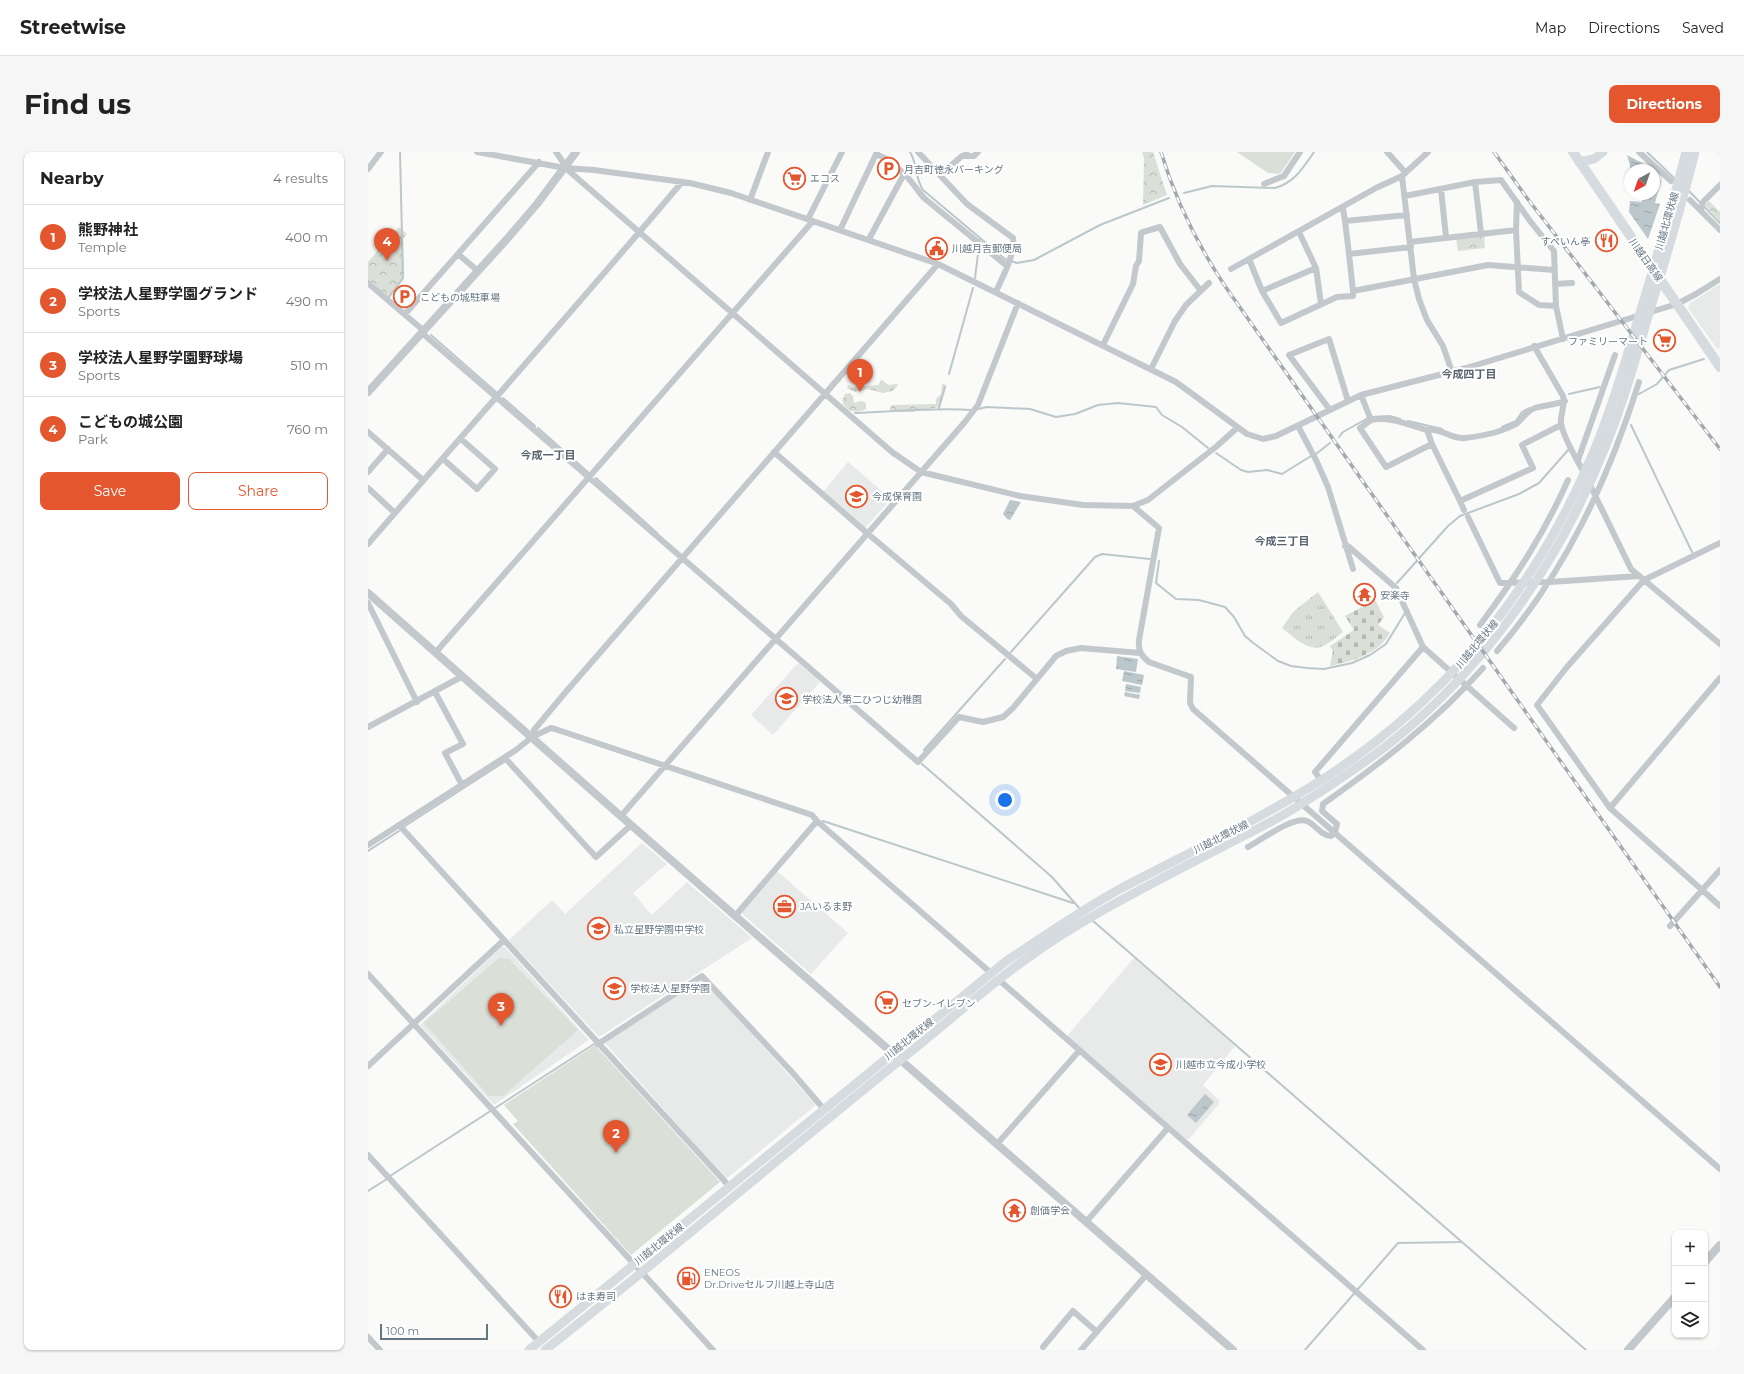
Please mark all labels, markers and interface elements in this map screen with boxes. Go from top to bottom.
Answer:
text: Streetwise [20,16,126,39]
text: Map [1535,19,1566,37]
text: Directions [1588,19,1660,37]
text: Saved [1682,19,1724,37]
button: Directions [1609,85,1720,123]
text: Find us [24,87,131,121]
parking icon: 月吉町徳永パーキング [876,156,902,182]
place label: 月吉町徳永パーキング [904,163,1004,176]
north arrow [1624,164,1660,200]
supermarket icon: エコス [782,165,808,191]
text: Nearby [40,168,104,188]
text: 4 results [273,170,328,186]
place label: エコス [810,172,840,185]
street label: 川越北環状線 [1652,190,1682,252]
text: 熊野神社 [78,220,138,239]
pin: 4 [374,228,400,261]
restaurant icon: すぺいん亭 [1593,228,1619,254]
text: 1 [50,229,56,245]
text: 400 m [285,229,328,245]
public building icon: 川越月吉郵便局 [923,235,949,261]
place label: すぺいん亭 [1541,235,1590,248]
street label: 川越日高線 [1626,236,1666,284]
text: Temple [78,239,127,255]
place label: 川越月吉郵便局 [952,242,1022,255]
text: 学校法人星野学園グランド [78,284,258,303]
parking icon: こどもの城駐車場 [391,284,417,310]
place label: こどもの城駐車場 [420,291,500,304]
text: 2 [49,293,57,309]
text: 490 m [286,293,328,309]
text: Sports [78,303,120,319]
supermarket icon: ファミリーマート [1651,328,1677,354]
place label: ファミリーマート [1568,335,1648,348]
text: 学校法人星野学園野球場 [78,348,243,367]
text: 3 [49,357,57,373]
text: 510 m [290,357,328,373]
pin: 1 [847,359,873,392]
text: Sports [78,367,120,383]
district label: 今成四丁目 [1442,367,1497,381]
text: こどもの城公園 [78,412,183,431]
text: 4 [49,421,57,437]
text: 760 m [287,421,328,437]
text: Park [78,431,108,447]
district label: 今成一丁目 [521,448,576,462]
button: Save [40,472,180,510]
button: Share [188,472,328,510]
school or university icon: 今成保育園 [844,483,870,509]
place label: 今成保育園 [872,490,922,503]
district label: 今成三丁目 [1255,534,1310,548]
temple icon: 安楽寺 [1352,582,1378,608]
place label: 安楽寺 [1380,589,1410,602]
street label: 川越北環状線 [1453,617,1501,671]
school or university icon: 学校法人第二ひつじ幼稚園 [773,686,799,712]
place label: 学校法人第二ひつじ幼稚園 [802,693,922,706]
your location [995,790,1015,810]
street label: 川越北環状線 [1191,818,1251,856]
office icon: JAいるま野 [771,893,797,919]
place label: JAいるま野 [799,900,852,913]
school or university icon: 私立星野学園中学校 [585,916,611,942]
place label: 私立星野学園中学校 [614,923,704,936]
school or university icon: 学校法人星野学園 [601,975,627,1001]
place label: 学校法人星野学園 [630,982,710,995]
supermarket icon: セブン-イレブン [873,990,899,1016]
pin: 3 [488,993,514,1026]
place label: セブン-イレブン [902,997,976,1010]
street label: 川越北環状線 [882,1015,936,1063]
school or university icon: 川越市立今成小学校 [1147,1051,1173,1077]
place label: 川越市立今成小学校 [1176,1058,1266,1071]
pin: 2 [603,1120,629,1153]
temple icon: 創価学会 [1002,1197,1028,1223]
place label: 創価学会 [1030,1204,1070,1217]
street label: 川越北環状線 [632,1220,686,1268]
map controls [1672,1230,1708,1338]
button: + [1672,1230,1708,1266]
fuel station icon: ENEOS Dr.Driveセルフ川越上寺山店 [675,1265,701,1291]
place label: ENEOS Dr.Driveセルフ川越上寺山店 [704,1266,834,1291]
button: − [1672,1266,1708,1302]
restaurant icon: はま寿司 [547,1283,573,1309]
place label: はま寿司 [576,1290,616,1303]
button: layers [1672,1302,1708,1338]
scale bar [380,1322,488,1341]
text: 100 m [386,1324,419,1338]

